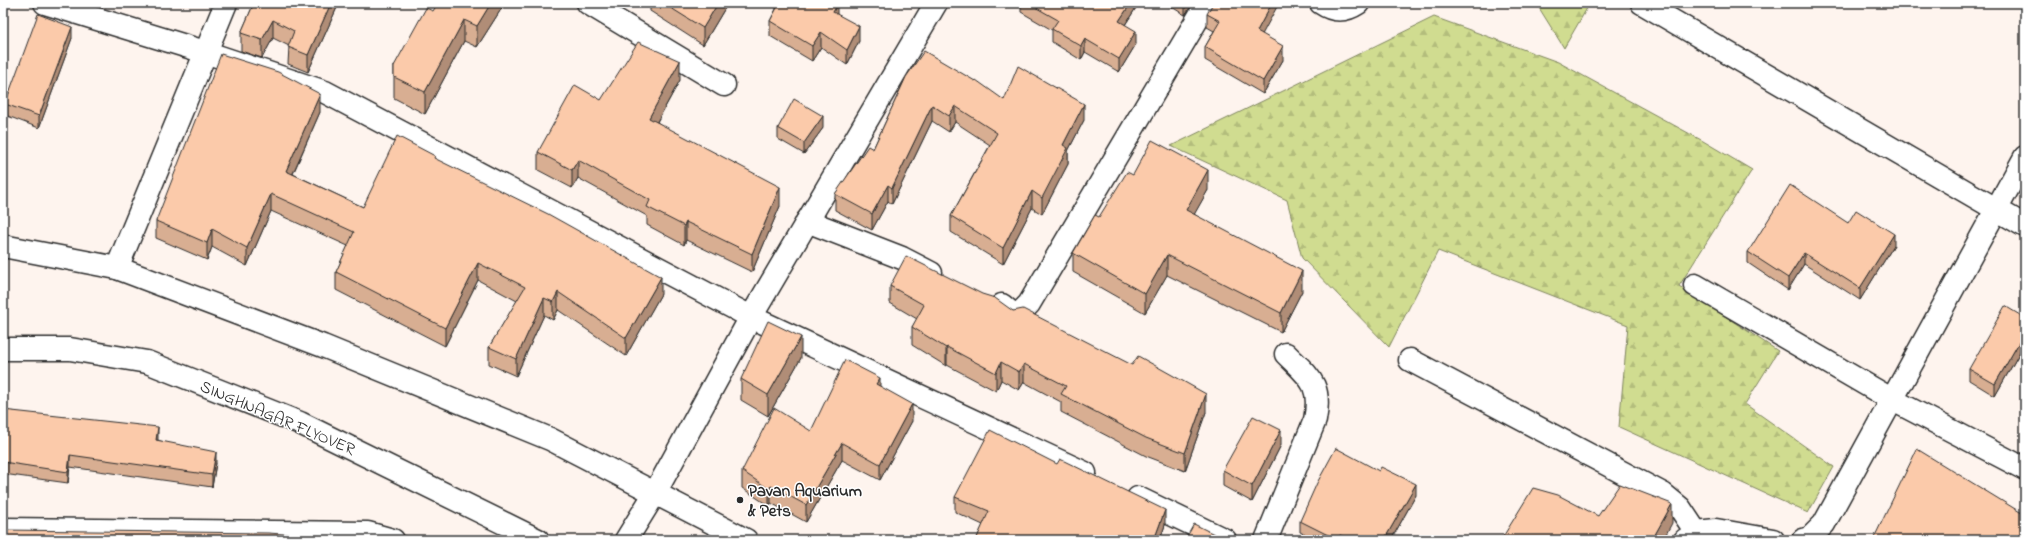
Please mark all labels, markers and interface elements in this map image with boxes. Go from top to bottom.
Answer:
street label: SINGHNAGAR FLYOVER [196,374,359,463]
place label: Pavan Aquarium & Pets [747,479,862,524]
marker: Pavan Aquarium & Pets [735,495,745,505]

